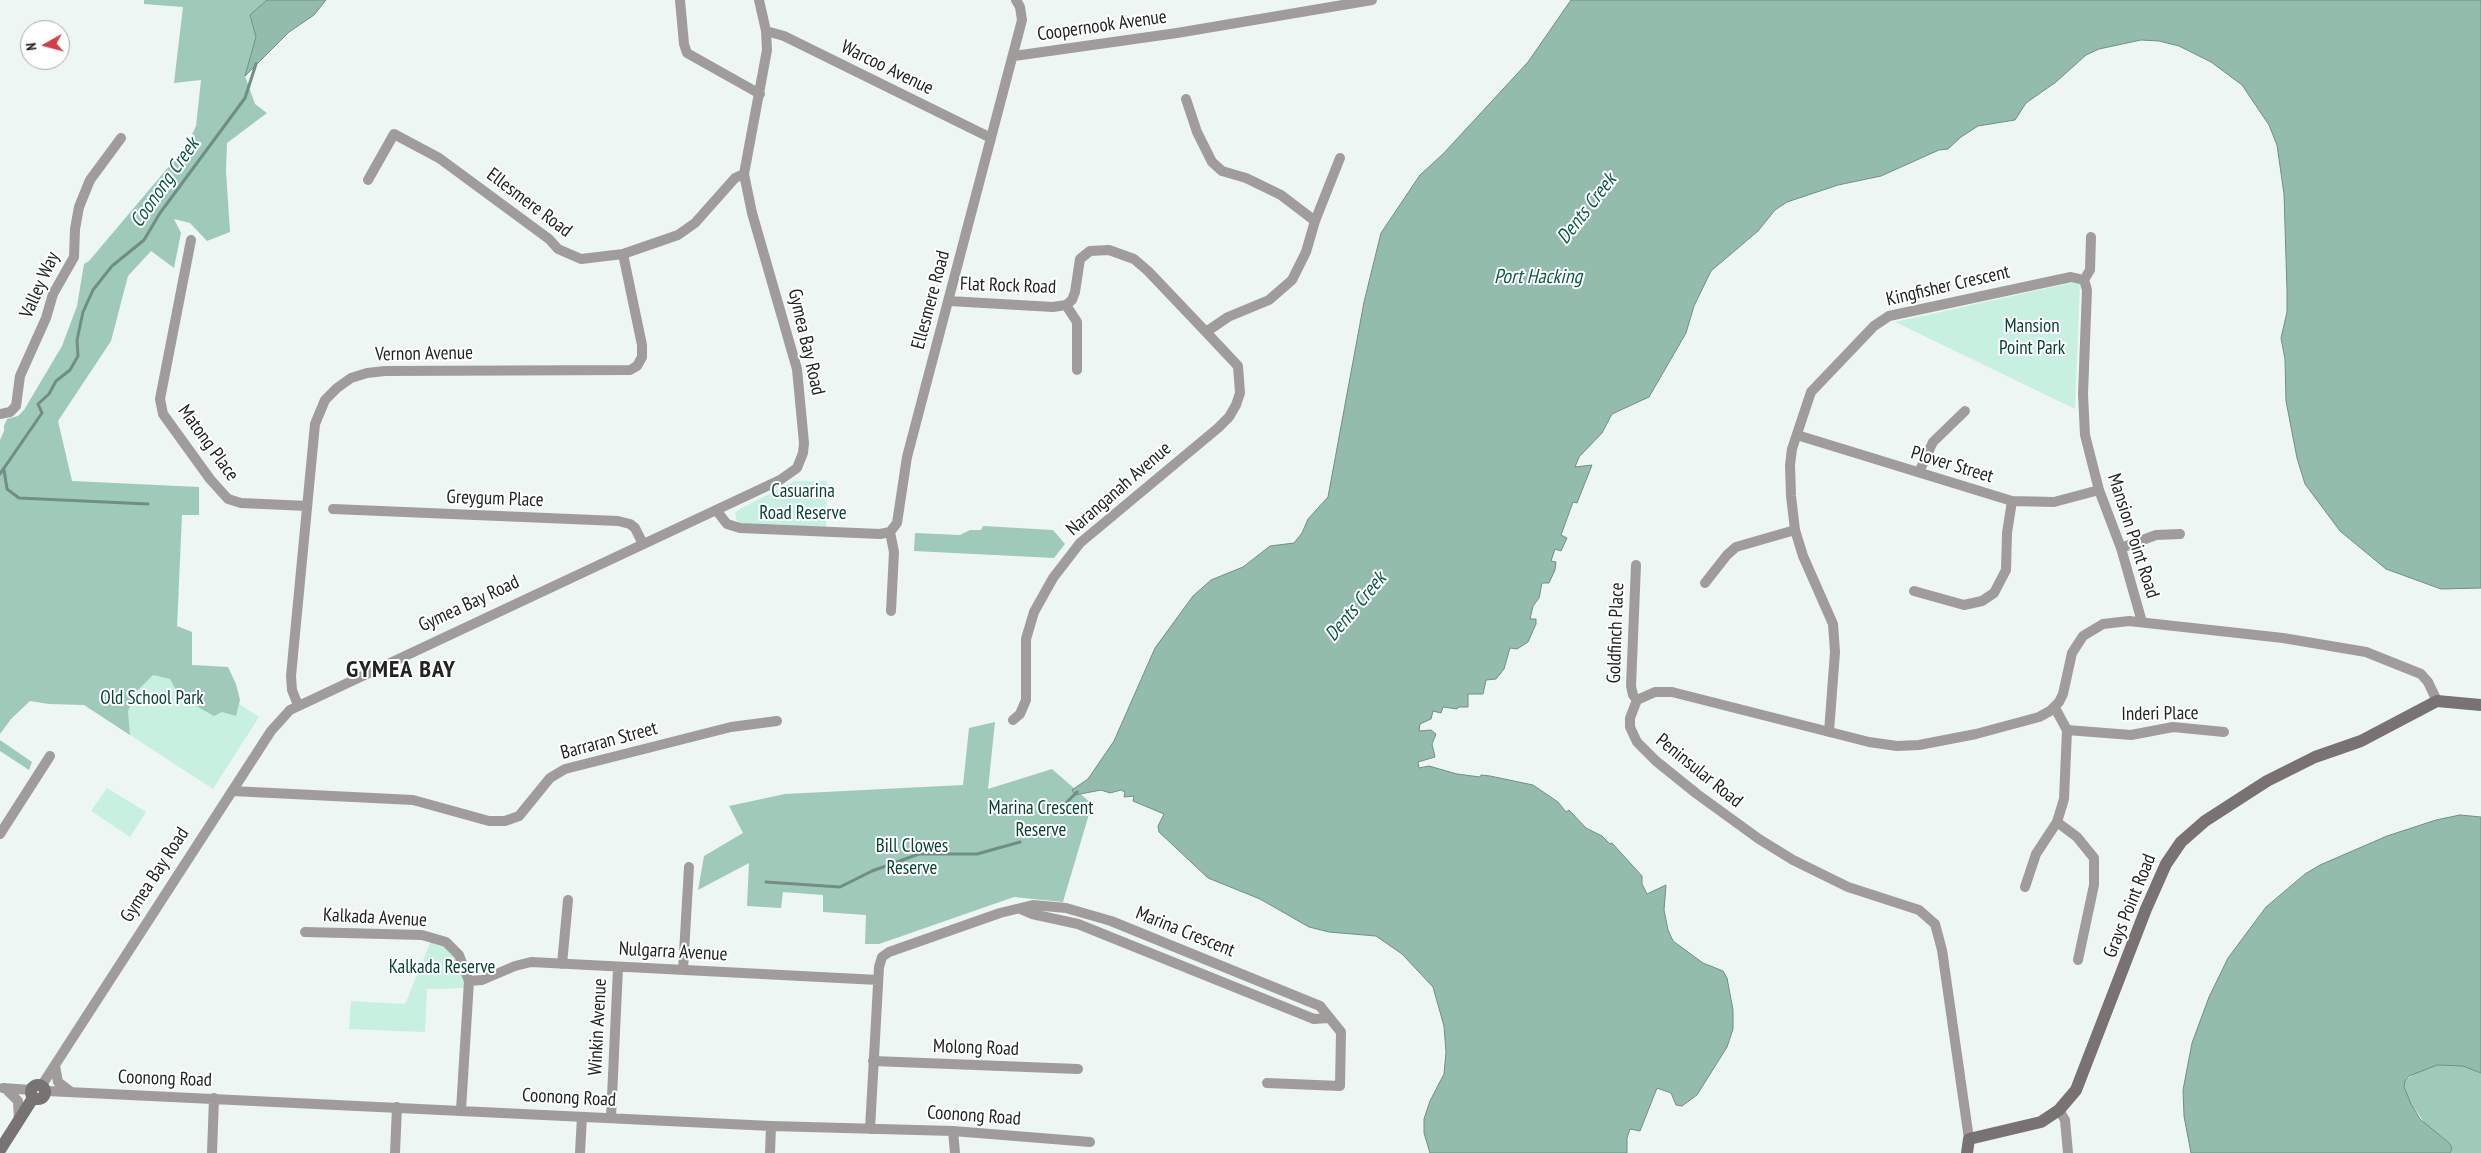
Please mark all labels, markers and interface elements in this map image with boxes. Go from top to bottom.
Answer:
street label: Coopernook Avenue [1036,6,1168,46]
north arrow [20,20,70,70]
street label: Warcoo Avenue [837,36,937,100]
text: N [22,42,40,52]
water label: Coonong Creek [125,134,205,232]
street label: Ellesmere Road [482,164,576,242]
water label: Dents Creek [1552,169,1622,249]
street label: Valley Way [15,248,65,322]
street label: Ellesmere Road [907,248,955,352]
street label: Kingfisher Crescent [1884,261,2012,311]
water label: Port Hacking [1494,265,1582,289]
street label: Flat Rock Road [959,273,1057,299]
street label: Gymea Bay Road [783,287,829,397]
park label: Mansion Point Park [1999,316,2065,360]
street label: Vernon Avenue [375,342,473,366]
street label: Matong Place [173,401,243,485]
street label: Naranganah Avenue [1062,437,1176,541]
street label: Plover Street [1908,442,1996,488]
street label: Mansion Point Road [2102,471,2164,601]
park label: Casuarina Road Reserve [759,481,847,525]
street label: Greygum Place [446,486,544,512]
water label: Dents Creek [1320,568,1392,646]
street label: Gymea Bay Road [415,571,523,637]
street label: Goldfinch Place [1603,582,1629,684]
district label: GYMEA BAY [345,656,457,684]
park label: Old School Park [100,688,204,710]
street label: Inderi Place [2121,702,2199,726]
street label: Barraran Street [558,717,660,765]
street label: Peninsular Road [1651,729,1747,813]
park label: Marina Crescent Reserve [989,798,1093,842]
street label: Gymea Bay Road [116,823,194,927]
park label: Bill Clowes Reserve [876,836,948,880]
street label: Grays Point Road [2099,851,2161,961]
street label: Marina Crescent [1132,902,1238,962]
street label: Kalkada Avenue [323,904,427,932]
street label: Nulgarra Avenue [618,938,728,966]
park label: Kalkada Reserve [389,957,495,979]
street label: Winkin Avenue [584,978,612,1076]
street label: Molong Road [933,1035,1019,1061]
street label: Coonong Road [118,1066,212,1092]
street label: Coonong Road [521,1084,617,1112]
street label: Coonong Road [926,1101,1022,1131]

